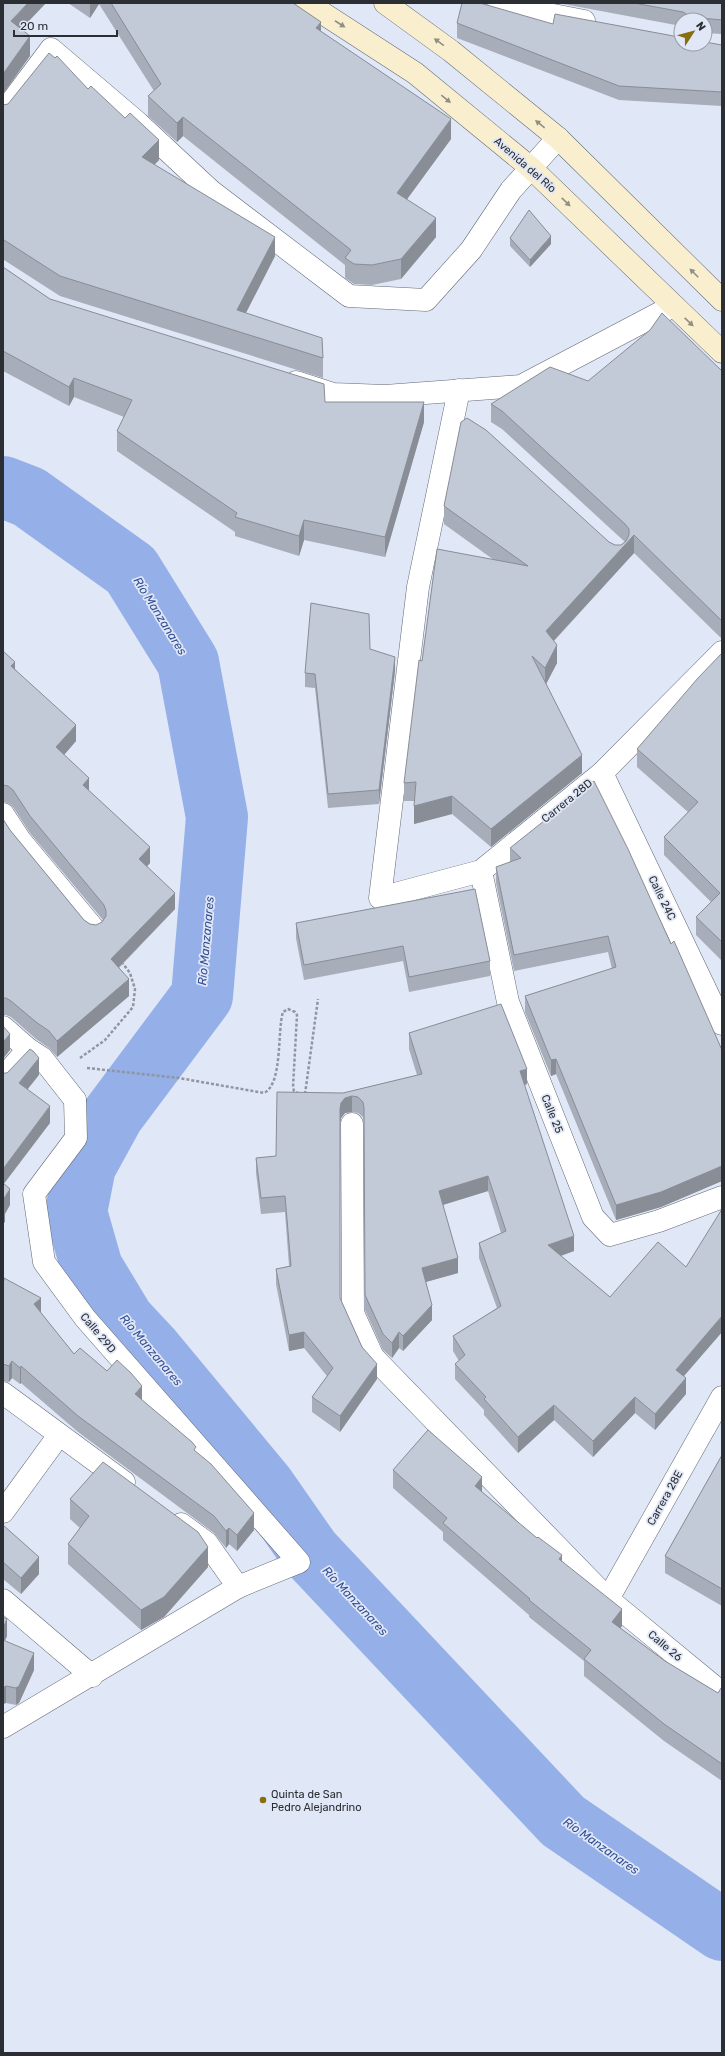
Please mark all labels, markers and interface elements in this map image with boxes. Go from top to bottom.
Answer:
scale bar [14,12,117,38]
north arrow [673,12,713,52]
text: 20 m [20,19,48,33]
text: N [693,19,708,34]
one-way arrow [334,21,346,28]
one-way arrow [434,38,445,46]
one-way arrow [441,94,452,103]
one-way arrow [535,119,546,128]
street label: Avenida del Río [491,135,559,195]
one-way arrow [561,197,571,207]
one-way arrow [689,268,699,277]
one-way arrow [684,317,695,326]
water label: Río Manzanares [130,574,190,658]
street label: Carrera 28D [539,777,595,825]
street label: Calle 24C [646,874,678,922]
water label: Río Manzanares [195,896,217,986]
street label: Calle 25 [538,1093,566,1136]
street label: Calle 29D [78,1310,118,1356]
water label: Río Manzanares [117,1311,185,1389]
street label: Carrera 28E [645,1468,686,1528]
water label: Río Manzanares [319,1564,391,1638]
street label: Calle 26 [645,1628,685,1664]
place label: Quinta de San Pedro Alejandrino [271,1788,362,1814]
marker: Quinta de San Pedro Alejandrino [258,1795,268,1805]
water label: Río Manzanares [560,1815,642,1877]

